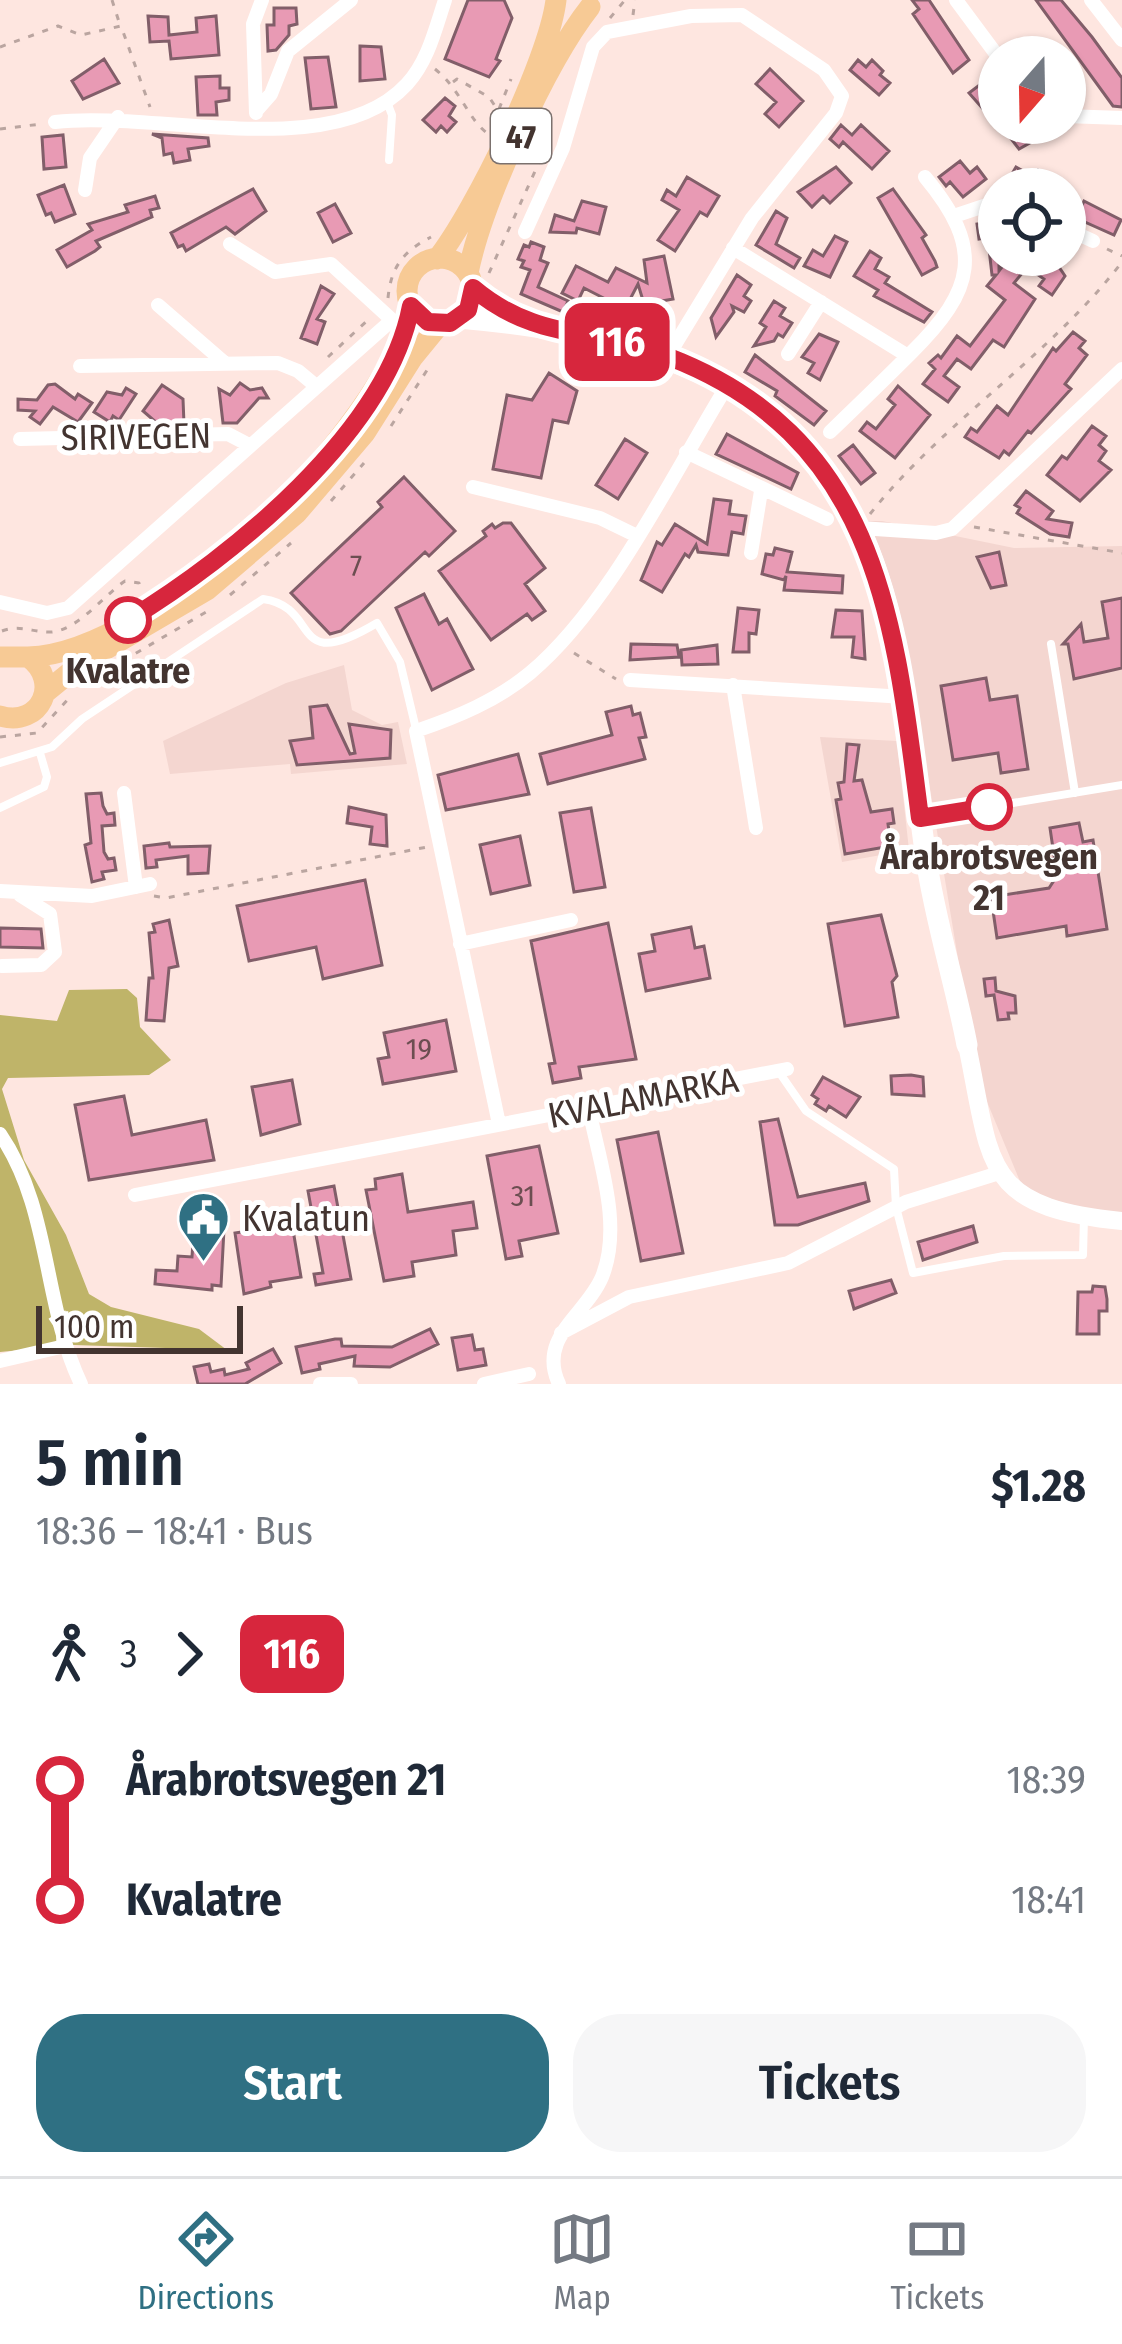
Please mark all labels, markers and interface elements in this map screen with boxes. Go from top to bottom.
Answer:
north arrow [978,36,1086,144]
map controls [978,36,1086,276]
road number: 47 [491,109,551,163]
button: locate [978,168,1086,276]
line badge: 116 [548,303,686,381]
text: 116 [589,317,645,367]
street label: SIRIVEGEN [60,414,212,460]
house number: 7 [350,548,362,584]
marker: Kvalatre [106,598,150,642]
place label: Kvalatre [66,649,190,693]
marker: Årabrotsvegen 21 [967,785,1011,829]
place label: Årabrotsvegen 21 [879,833,1098,920]
house number: 19 [406,1031,432,1067]
street label: KVALAMARKA [544,1058,742,1138]
house number: 31 [511,1178,535,1214]
public building icon: Kvalatun [175,1190,231,1264]
place label: Kvalatun [242,1197,370,1241]
scale bar [36,1300,243,1353]
text: 100 m [54,1307,134,1347]
text: 5 min [36,1423,184,1502]
text: $1.28 [991,1459,1086,1513]
text: 18:36 – 18:41 · Bus [36,1508,313,1554]
icon: walk [36,1621,102,1687]
icon: forward [156,1621,222,1687]
text: 116 [264,1629,320,1679]
text: 3 [120,1631,138,1677]
text: Årabrotsvegen 21 [126,1753,446,1807]
text: 18:39 [1007,1757,1086,1803]
text: Kvalatre [126,1873,282,1927]
text: 18:41 [1011,1877,1086,1923]
button: Start [36,2014,549,2152]
button: Tickets [573,2014,1086,2152]
tab: Directions [138,2206,274,2318]
tab: Map [549,2206,615,2318]
tab: Tickets [890,2206,984,2318]

